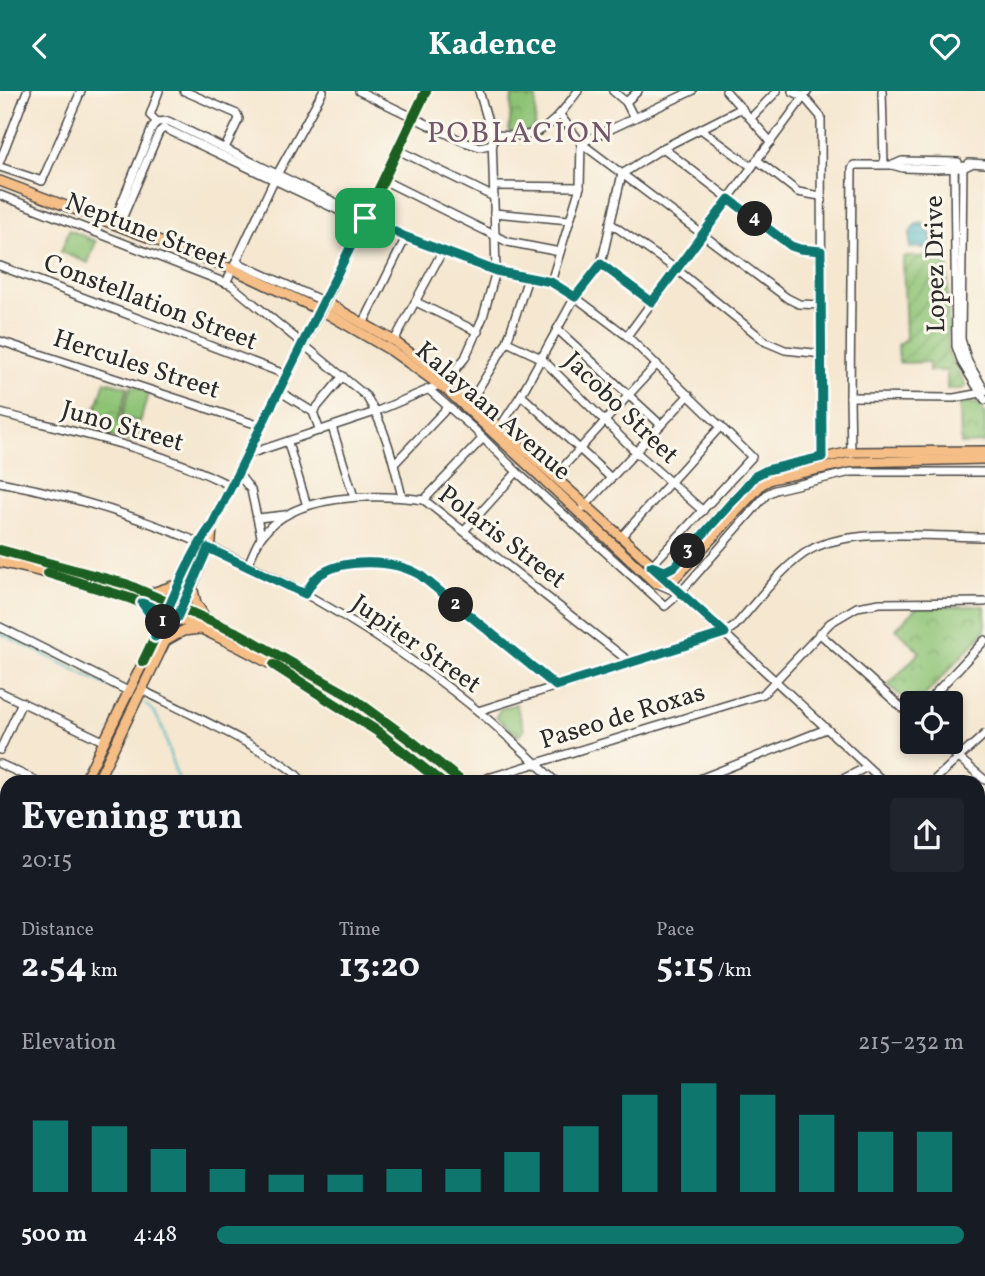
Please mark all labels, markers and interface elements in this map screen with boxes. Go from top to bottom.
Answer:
text: Kadence [428,24,557,68]
icon: back [21,27,59,65]
icon: heart [926,27,964,65]
district label: POBLACION [427,113,615,155]
street label: Neptune Street [60,184,233,279]
pin [335,188,395,248]
street label: Lopez Drive [917,195,955,333]
icon: arrive [346,199,384,237]
pin: 4 [738,201,772,237]
text: 4 [749,205,760,231]
street label: Constellation Street [38,245,262,360]
street label: Hercules Street [48,321,225,409]
street label: Kalayaan Avenue [407,334,579,489]
street label: Jacobo Street [555,344,686,473]
street label: Juno Street [57,392,188,462]
street label: Polaris Street [430,477,573,598]
pin: 3 [670,533,706,568]
text: 3 [683,537,692,563]
street label: Jupiter Street [344,586,488,703]
pin: 2 [438,587,474,623]
text: 2 [451,591,460,617]
pin: 1 [146,605,180,639]
text: 1 [159,608,166,634]
street label: Paseo de Roxas [536,675,710,759]
map controls [900,691,963,754]
button: locate [900,691,963,754]
text: Evening run [21,792,243,845]
button: share [890,798,964,872]
text: 20:15 [21,845,72,877]
text: Distance [21,917,94,943]
text: Time [339,917,380,943]
text: Pace [656,917,694,943]
text: 2.54 [21,943,87,991]
text: 13:20 [339,943,420,991]
text: 5:15 [656,943,714,991]
text: km [87,958,118,984]
text: /km [714,958,752,984]
text: Elevation [21,1027,117,1059]
text: 215–232 m [858,1027,964,1059]
text: 500 m [21,1219,87,1251]
text: 4:48 [133,1219,177,1251]

